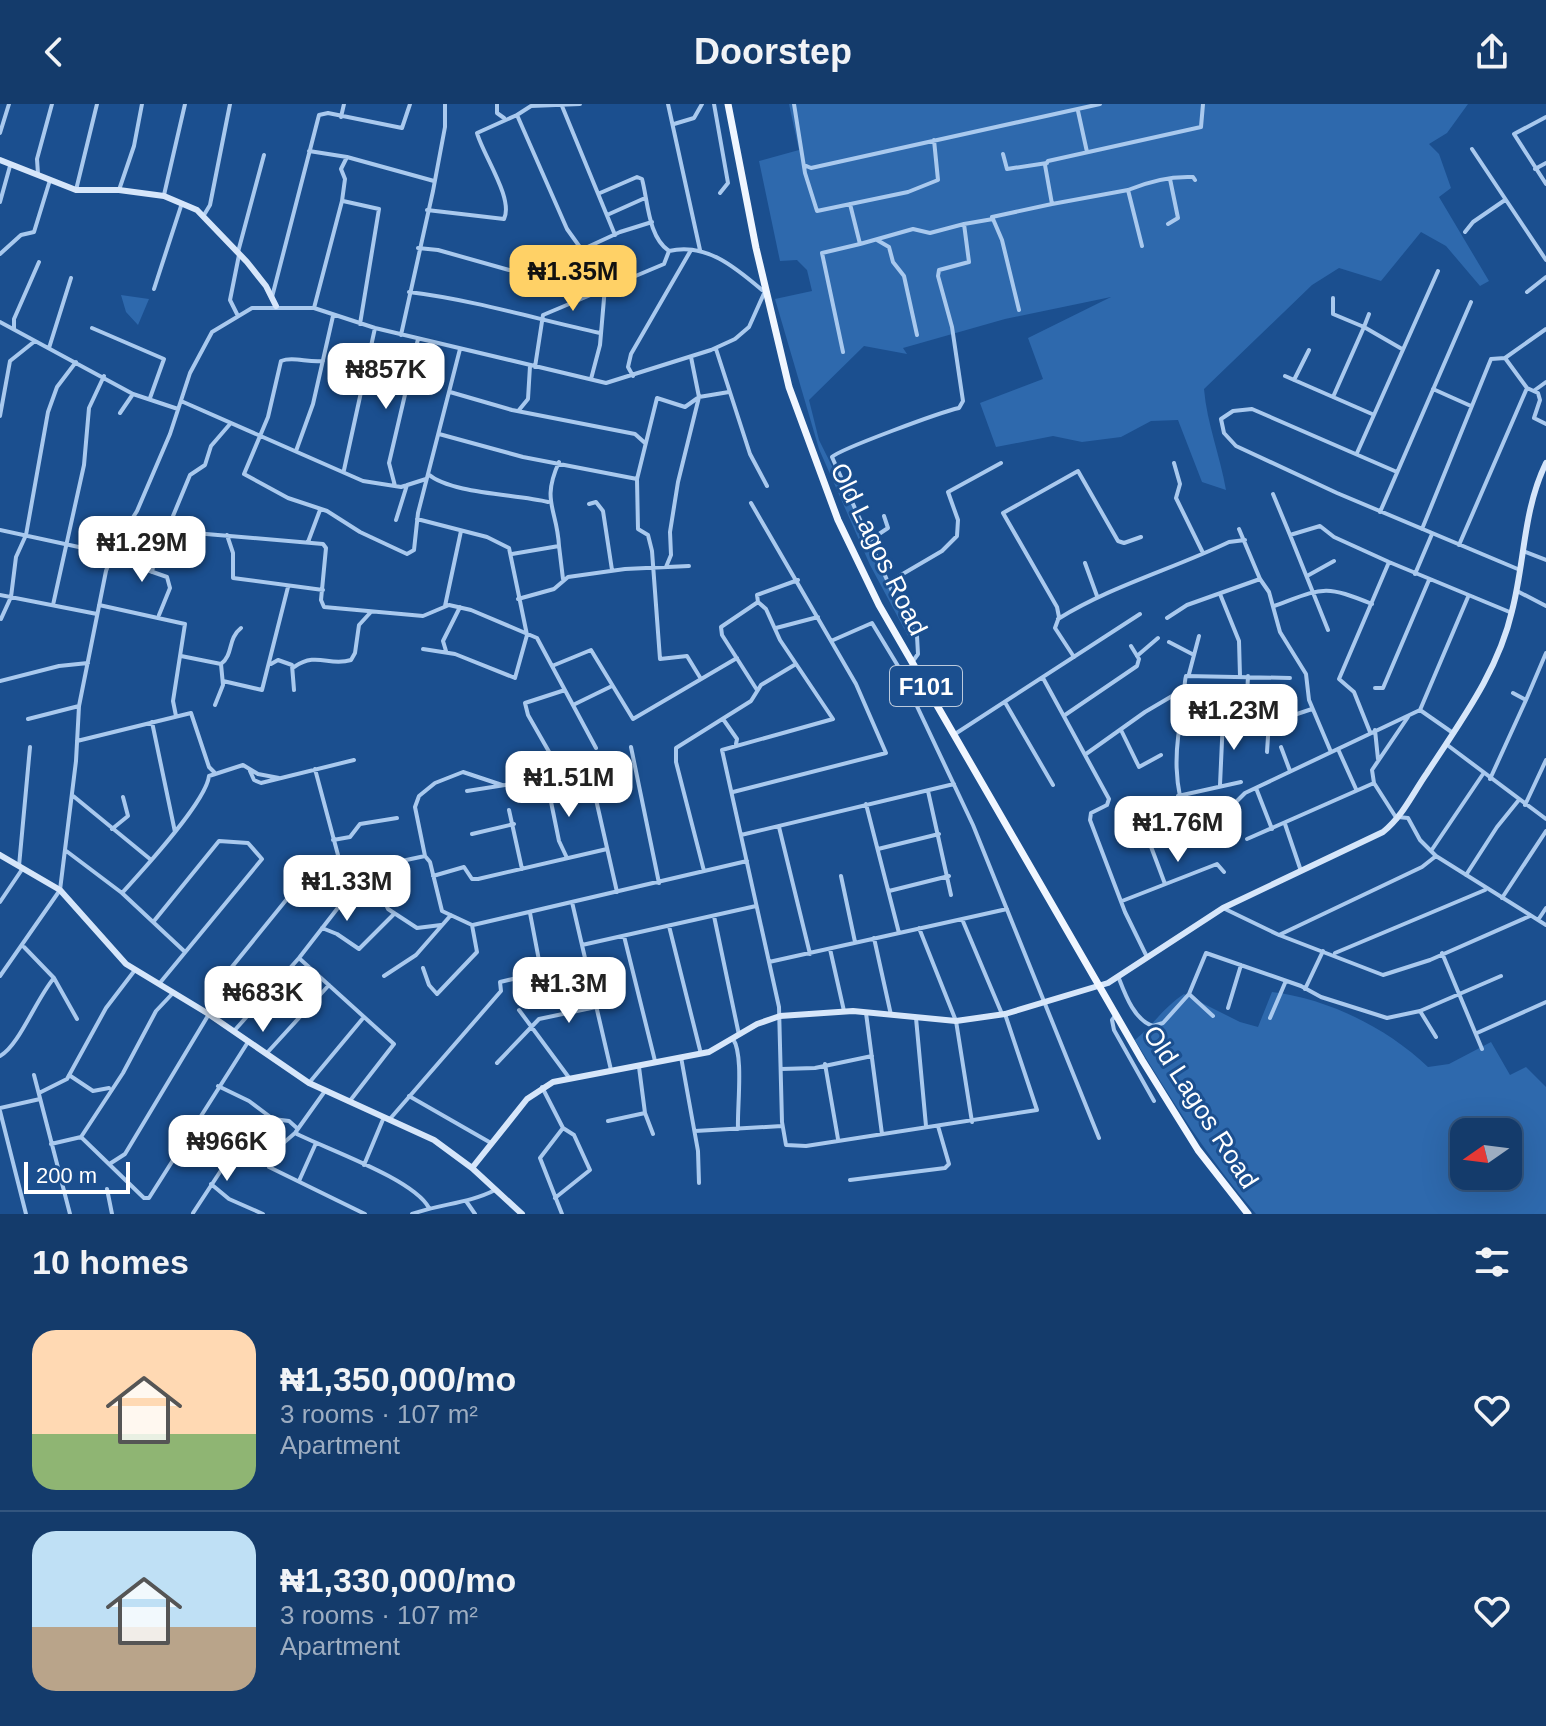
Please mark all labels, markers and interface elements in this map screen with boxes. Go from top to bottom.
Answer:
icon: back [32,30,76,74]
icon: share [1470,30,1514,74]
text: Doorstep [694,31,852,72]
pin: ₦1.35M [508,245,638,313]
text: ₦1.35M [527,256,619,286]
pin: ₦857K [330,343,442,411]
text: ₦857K [346,354,426,384]
street label: Old Lagos Road [824,458,934,640]
pin: ₦1.29M [77,516,207,584]
text: ₦1.29M [96,527,188,557]
road number: F101 [890,666,962,706]
pin: ₦1.23M [1169,684,1299,752]
text: ₦1.23M [1188,695,1280,725]
pin: ₦1.51M [504,751,634,819]
text: ₦1.51M [523,762,615,792]
pin: ₦1.76M [1113,796,1243,864]
text: ₦1.76M [1132,807,1224,837]
pin: ₦1.33M [282,855,412,923]
text: ₦1.33M [301,866,393,896]
pin: ₦1.3M [513,957,625,1025]
pin: ₦683K [207,966,319,1034]
text: ₦1.3M [531,968,607,998]
text: ₦683K [223,977,303,1007]
street label: Old Lagos Road [1137,1020,1265,1194]
pin: ₦966K [171,1115,283,1183]
north arrow [1450,1118,1522,1190]
map controls [1450,1118,1522,1190]
text: ₦966K [187,1126,267,1156]
scale bar [24,1158,130,1194]
text: 200 m [36,1163,97,1188]
icon: filters [1470,1240,1514,1284]
text: 10 homes [32,1243,189,1281]
text: ₦1,350,000/mo [280,1360,516,1398]
icon: home [96,1362,192,1458]
icon: heart [1470,1388,1514,1432]
text: 3 rooms · 107 m² [280,1399,478,1429]
text: Apartment [280,1430,400,1460]
text: ₦1,330,000/mo [280,1561,516,1599]
icon: home [96,1563,192,1659]
icon: heart [1470,1589,1514,1633]
text: 3 rooms · 107 m² [280,1600,478,1630]
text: Apartment [280,1631,400,1661]

